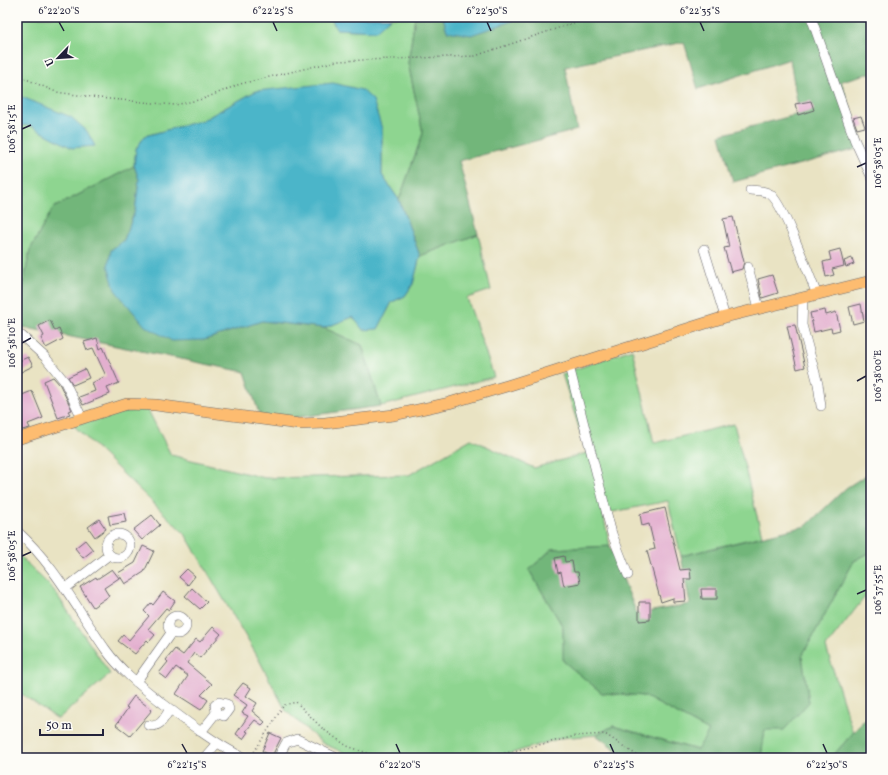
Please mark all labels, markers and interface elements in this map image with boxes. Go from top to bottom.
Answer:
text: 6°22'20"S [38,4,80,18]
text: 6°22'25"S [253,4,293,18]
text: 6°22'30"S [466,4,508,18]
text: 6°22'35"S [680,4,720,18]
north arrow [38,38,78,78]
text: U [42,55,59,68]
text: 106°38'15"E [5,104,19,154]
text: 106°38'05"E [871,138,885,188]
text: 106°38'10"E [5,318,19,368]
text: 106°38'00"E [871,350,885,402]
text: 106°38'05"E [5,531,19,581]
text: 106°37'55"E [871,565,885,615]
scale bar [40,711,103,737]
text: 50 m [46,718,72,734]
text: 6°22'15"S [168,758,206,772]
text: 6°22'20"S [379,758,421,772]
text: 6°22'25"S [594,758,634,772]
text: 6°22'30"S [806,758,848,772]

